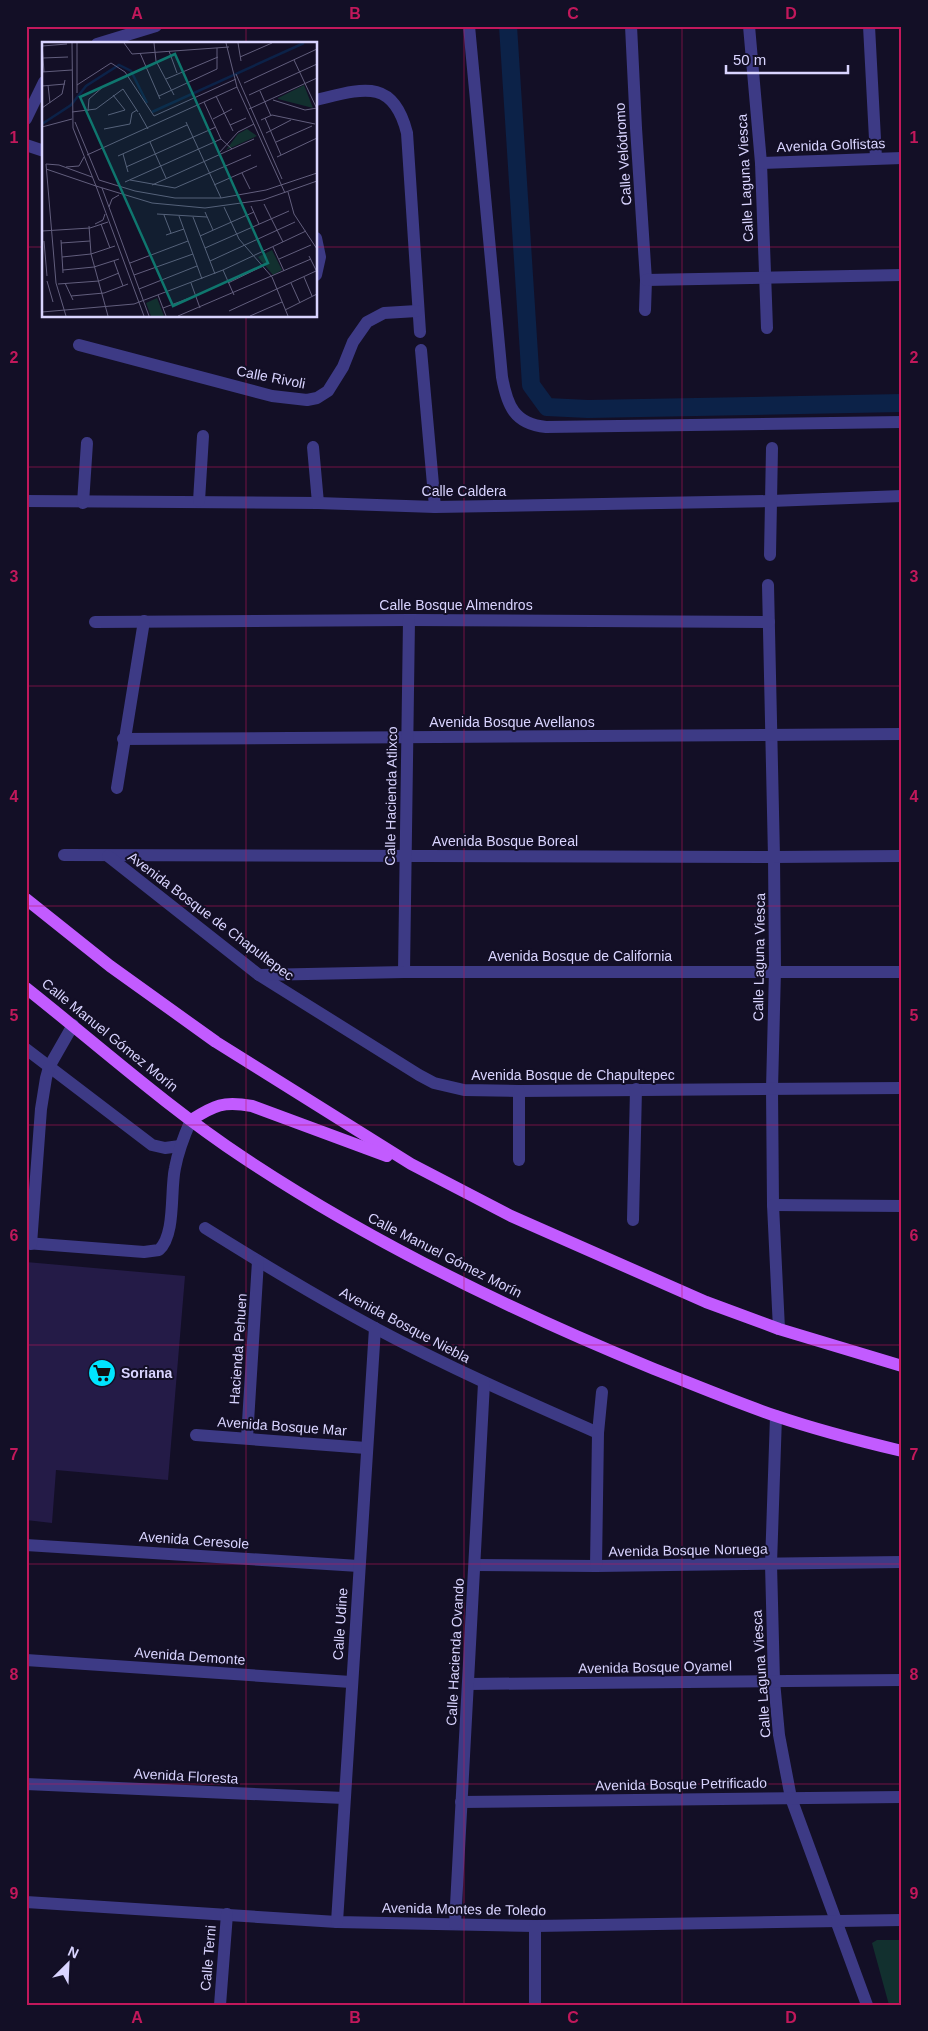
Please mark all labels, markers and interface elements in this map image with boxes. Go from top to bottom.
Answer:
text: A [131,5,143,22]
text: B [349,5,361,22]
text: C [567,5,579,22]
text: D [785,5,797,22]
inset map [42,42,318,318]
scale bar [726,42,848,74]
text: 50 m [733,51,766,68]
street label: Calle Velódromo [611,102,635,206]
street label: Calle Laguna Viesca [734,113,756,242]
text: 1 [10,129,19,146]
text: 1 [910,129,919,146]
street label: Avenida Golfistas [776,135,886,155]
text: 2 [10,349,19,366]
text: 2 [910,349,919,366]
street label: Calle Rivoli [235,362,307,392]
street label: Calle Caldera [422,483,507,499]
text: 3 [10,568,19,585]
text: 3 [910,568,919,585]
street label: Calle Bosque Almendros [379,597,533,613]
street label: Avenida Bosque Avellanos [429,714,595,730]
street label: Calle Hacienda Atlixco [382,726,400,866]
text: 4 [10,788,19,805]
text: 4 [910,788,919,805]
street label: Avenida Bosque Boreal [432,833,578,849]
street label: Avenida Bosque de Chapultepec [125,848,297,984]
street label: Calle Laguna Viesca [750,893,768,1021]
street label: Avenida Bosque de California [488,948,672,964]
street label: Calle Manuel Gómez Morín [39,975,181,1095]
text: 5 [10,1007,19,1024]
text: 5 [910,1007,919,1024]
street label: Avenida Bosque de Chapultepec [471,1067,675,1083]
street label: Calle Manuel Gómez Morín [365,1209,525,1301]
text: 6 [10,1227,19,1244]
text: 6 [910,1227,919,1244]
street label: Avenida Bosque Niebla [337,1284,473,1366]
street label: Hacienda Pehuen [226,1293,250,1405]
supermarket icon: Soriana [87,1358,117,1388]
place label: Soriana [121,1365,173,1381]
street label: Avenida Bosque Mar [217,1413,348,1439]
text: 7 [10,1446,19,1463]
text: 7 [910,1446,919,1463]
street label: Avenida Ceresole [138,1528,250,1552]
street label: Avenida Bosque Noruega [608,1541,768,1559]
street label: Calle Hacienda Ovando [443,1578,467,1726]
street label: Calle Udine [329,1587,351,1661]
street label: Calle Laguna Viesca [749,1609,773,1738]
street label: Avenida Demonte [134,1644,246,1668]
street label: Avenida Bosque Oyamel [578,1658,732,1676]
text: 8 [10,1666,19,1683]
text: 8 [910,1666,919,1683]
street label: Avenida Floresta [133,1765,239,1787]
street label: Avenida Bosque Petrificado [595,1774,767,1793]
text: 9 [10,1885,19,1902]
text: 9 [910,1885,919,1902]
street label: Avenida Montes de Toledo [382,1900,547,1918]
street label: Calle Terni [197,1924,219,1992]
north arrow [42,1938,92,1988]
text: N [65,1943,81,1961]
text: A [131,2009,143,2026]
text: B [349,2009,361,2026]
text: C [567,2009,579,2026]
text: D [785,2009,797,2026]

